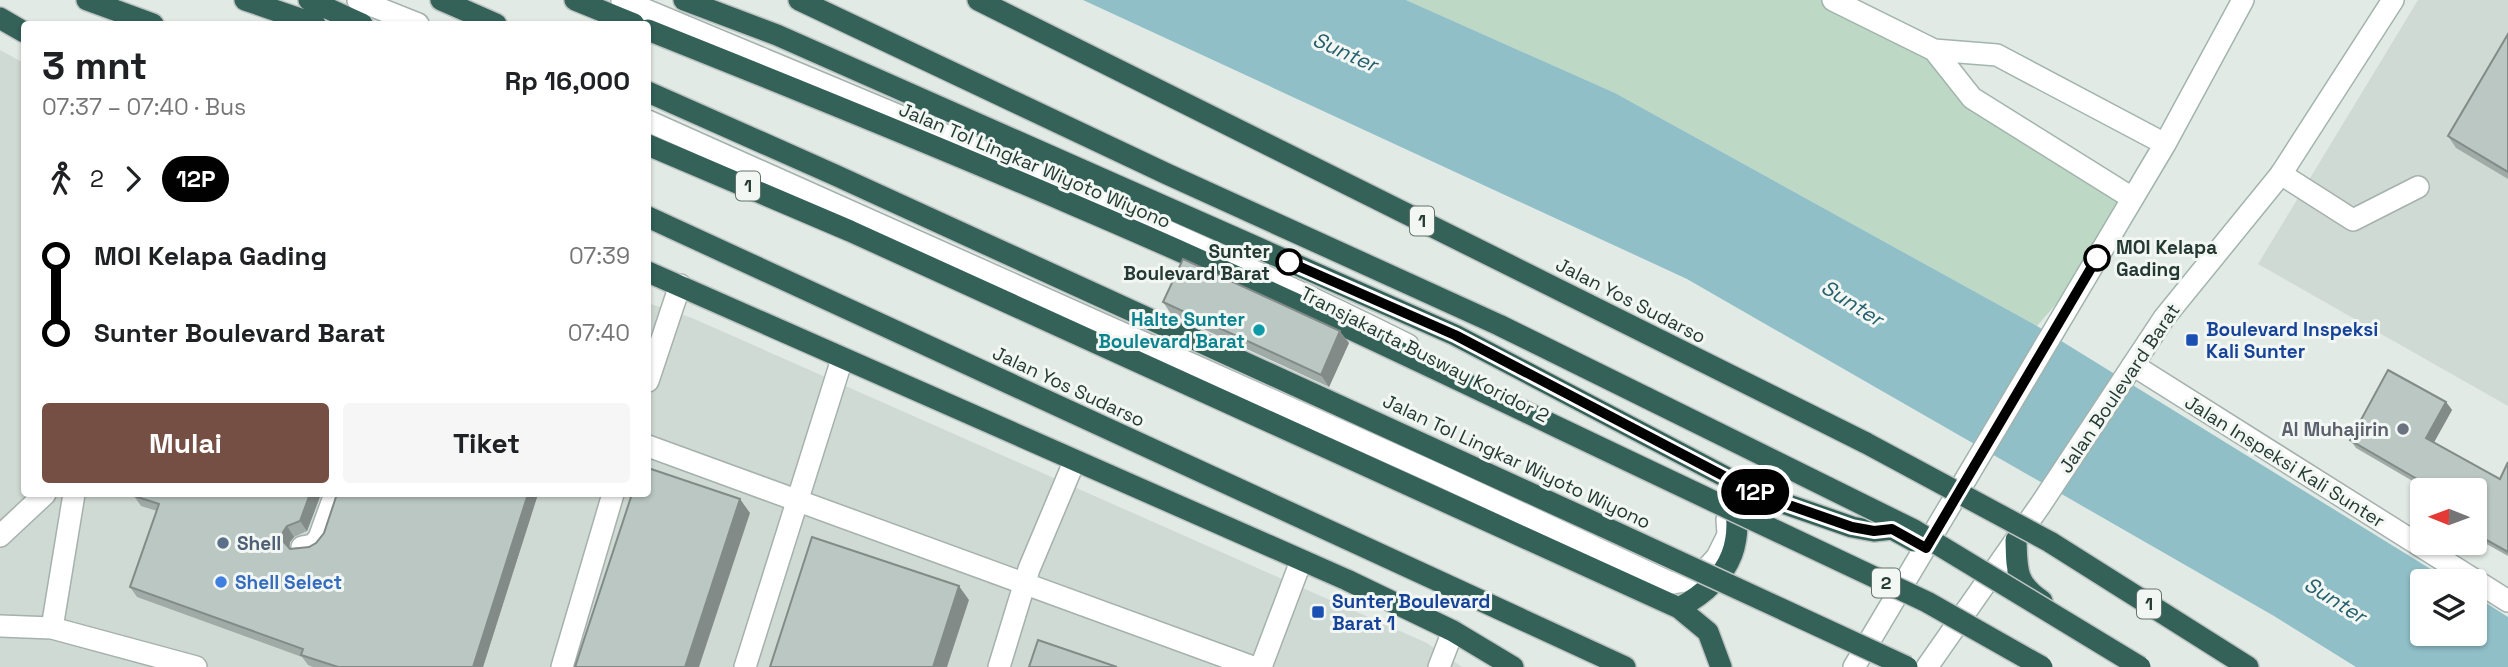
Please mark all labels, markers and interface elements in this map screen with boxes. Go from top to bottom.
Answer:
water label: Sunter [1309,25,1384,79]
text: 3 mnt [42,42,147,90]
text: Rp 16,000 [505,64,630,98]
text: 07:37 – 07:40 · Bus [42,92,246,122]
street label: Jalan Tol Lingkar Wiyoto Wiyono [895,97,1174,234]
icon: walk [42,160,80,198]
icon: forward [114,160,152,198]
text: 12P [176,163,215,194]
text: 2 [90,164,104,194]
road number: 1 [736,172,760,201]
road number: 1 [1410,206,1434,236]
place label: MOI Kelapa Gading [2116,235,2217,282]
text: MOI Kelapa Gading [94,239,327,273]
place label: Sunter Boulevard Barat [1123,239,1270,286]
text: 07:39 [569,241,630,271]
marker: MOI Kelapa Gading [2084,245,2110,271]
marker: Sunter Boulevard Barat [1276,249,1302,275]
street label: Jalan Yos Sudarso [1551,252,1710,349]
water label: Sunter [1816,273,1890,333]
street label: Transjakarta Busway Koridor 2 [1296,281,1553,428]
street label: Jalan Boulevard Barat [2053,299,2186,478]
place label: Halte Sunter Boulevard Barat [1098,307,1245,354]
text: Sunter Boulevard Barat [94,316,386,350]
place label: Boulevard Inspeksi Kali Sunter [2206,317,2378,364]
text: 07:40 [568,318,630,348]
marker: Halte Sunter Boulevard Barat [1251,322,1267,338]
marker: Boulevard Inspeksi Kali Sunter [2184,332,2200,348]
street label: Jalan Yos Sudarso [989,340,1149,433]
street label: Jalan Tol Lingkar Wiyoto Wiyono [1379,388,1655,535]
street label: Jalan Inspeksi Kali Sunter [2180,390,2389,533]
button: Mulai [42,403,329,483]
button: Tiket [343,403,630,483]
place label: Al Muhajirin [2281,417,2389,442]
marker: Al Muhajirin [2395,421,2411,437]
line badge: 12P [1715,469,1795,515]
text: 12P [1735,476,1775,507]
north arrow [2410,478,2487,555]
map controls [2410,478,2487,646]
place label: Shell [237,531,281,556]
marker: Shell [215,535,231,551]
road number: 2 [1872,568,1900,598]
button: layers [2410,569,2487,646]
place label: Shell Select [235,570,342,595]
water label: Sunter [2299,570,2373,630]
marker: Shell Select [213,574,229,590]
place label: Sunter Boulevard Barat 1 [1332,589,1490,636]
road number: 1 [2137,590,2161,618]
marker: Sunter Boulevard Barat 1 [1310,604,1326,620]

